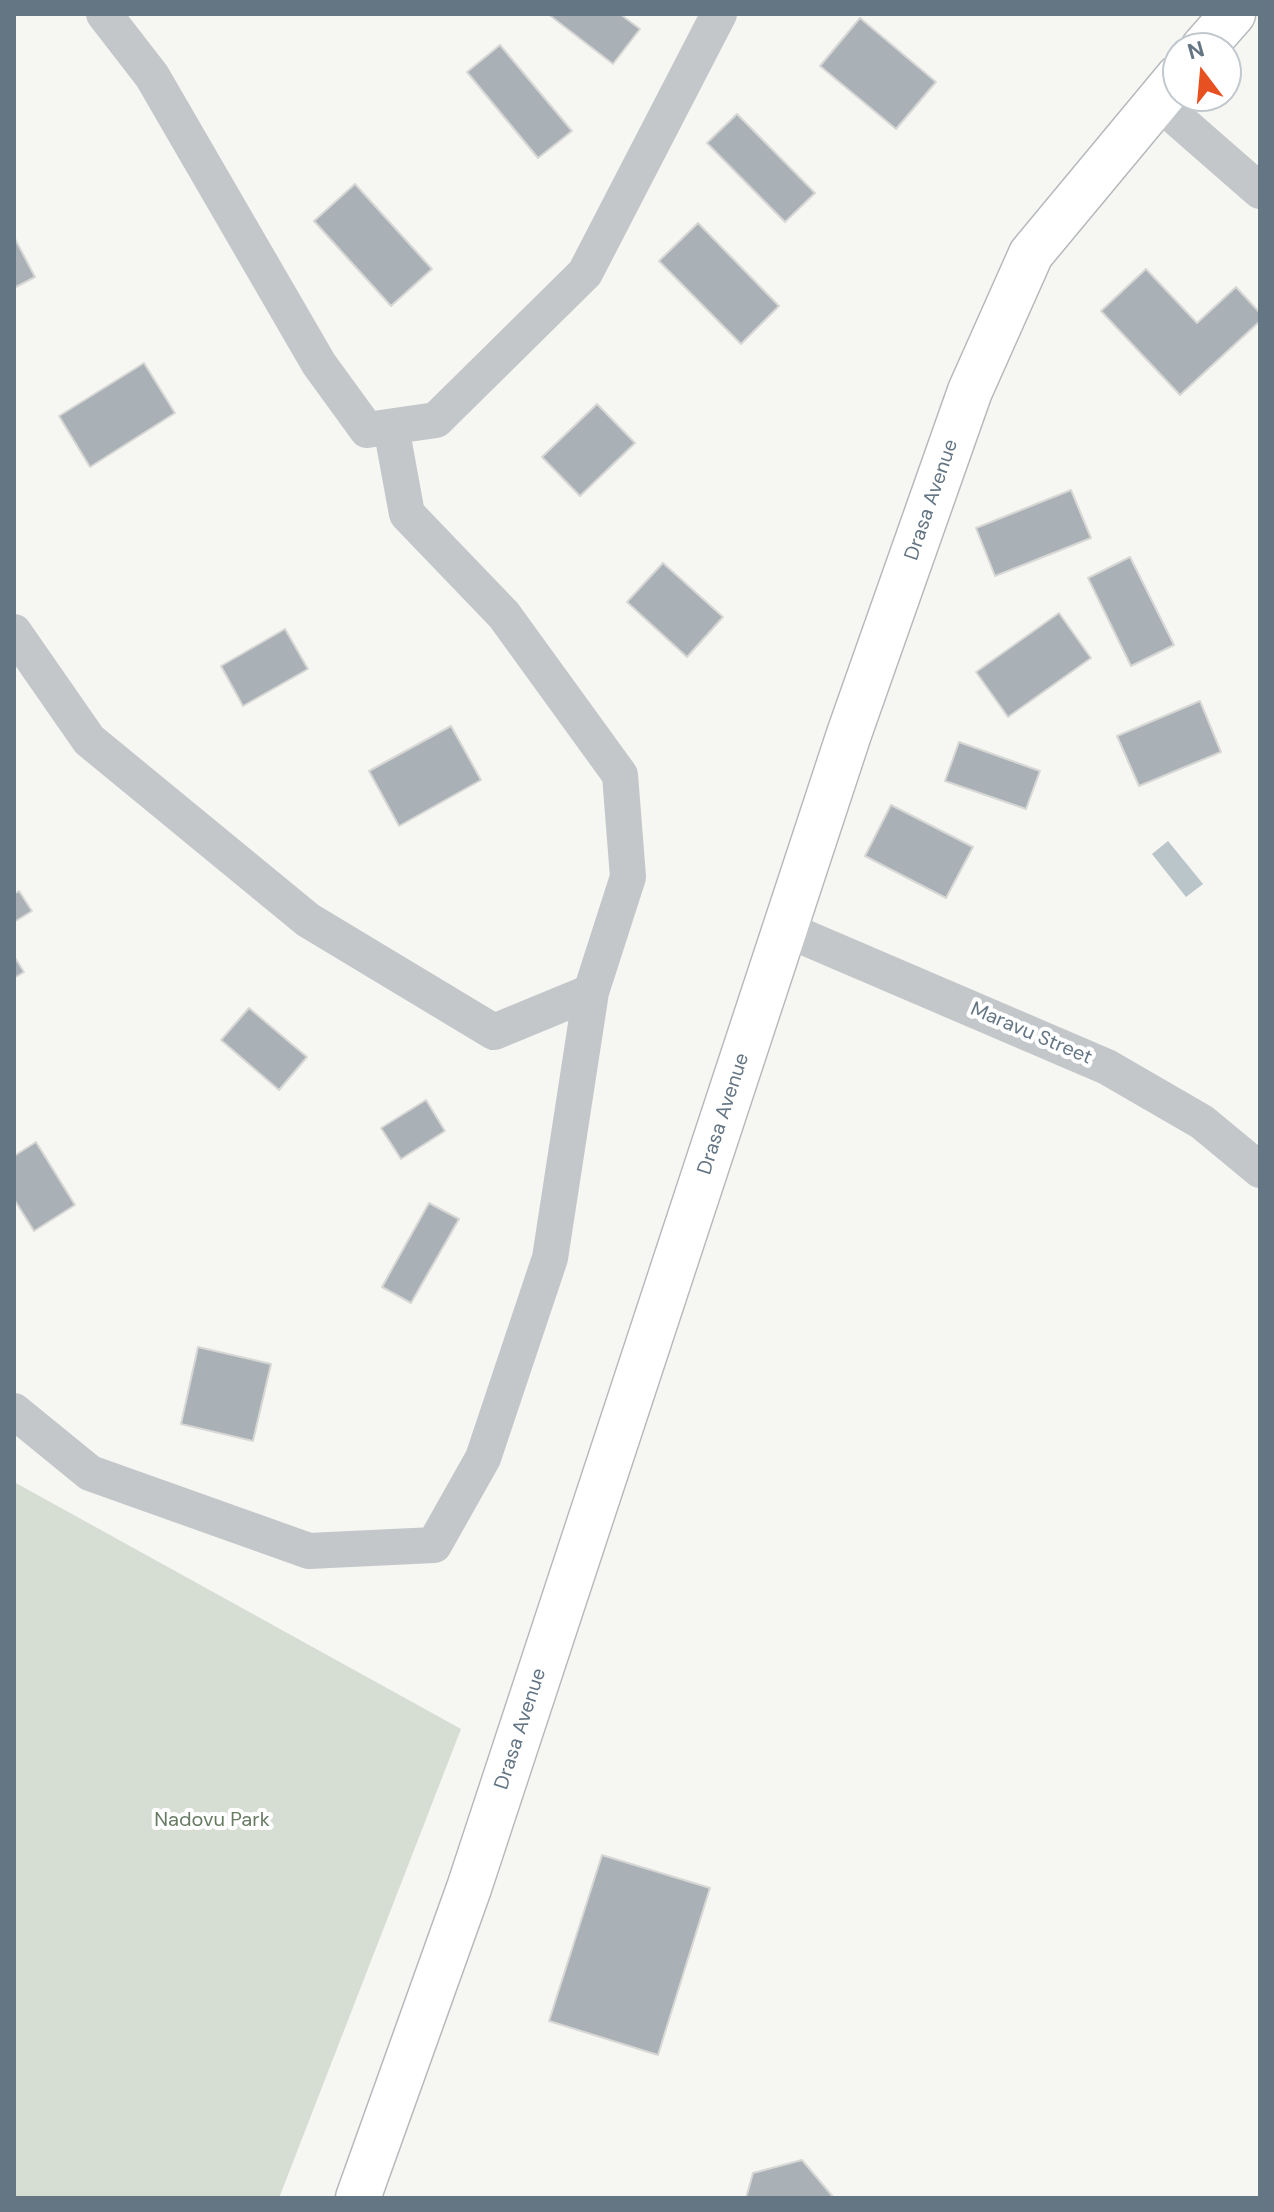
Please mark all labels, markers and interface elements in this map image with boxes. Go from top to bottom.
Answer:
north arrow [1162,32,1242,112]
text: N [1184,34,1208,67]
street label: Drasa Avenue [900,436,964,564]
street label: Maravu Street [967,998,1095,1070]
street label: Drasa Avenue [693,1050,755,1178]
street label: Drasa Avenue [490,1665,552,1793]
park label: Nadovu Park [154,1809,270,1833]

